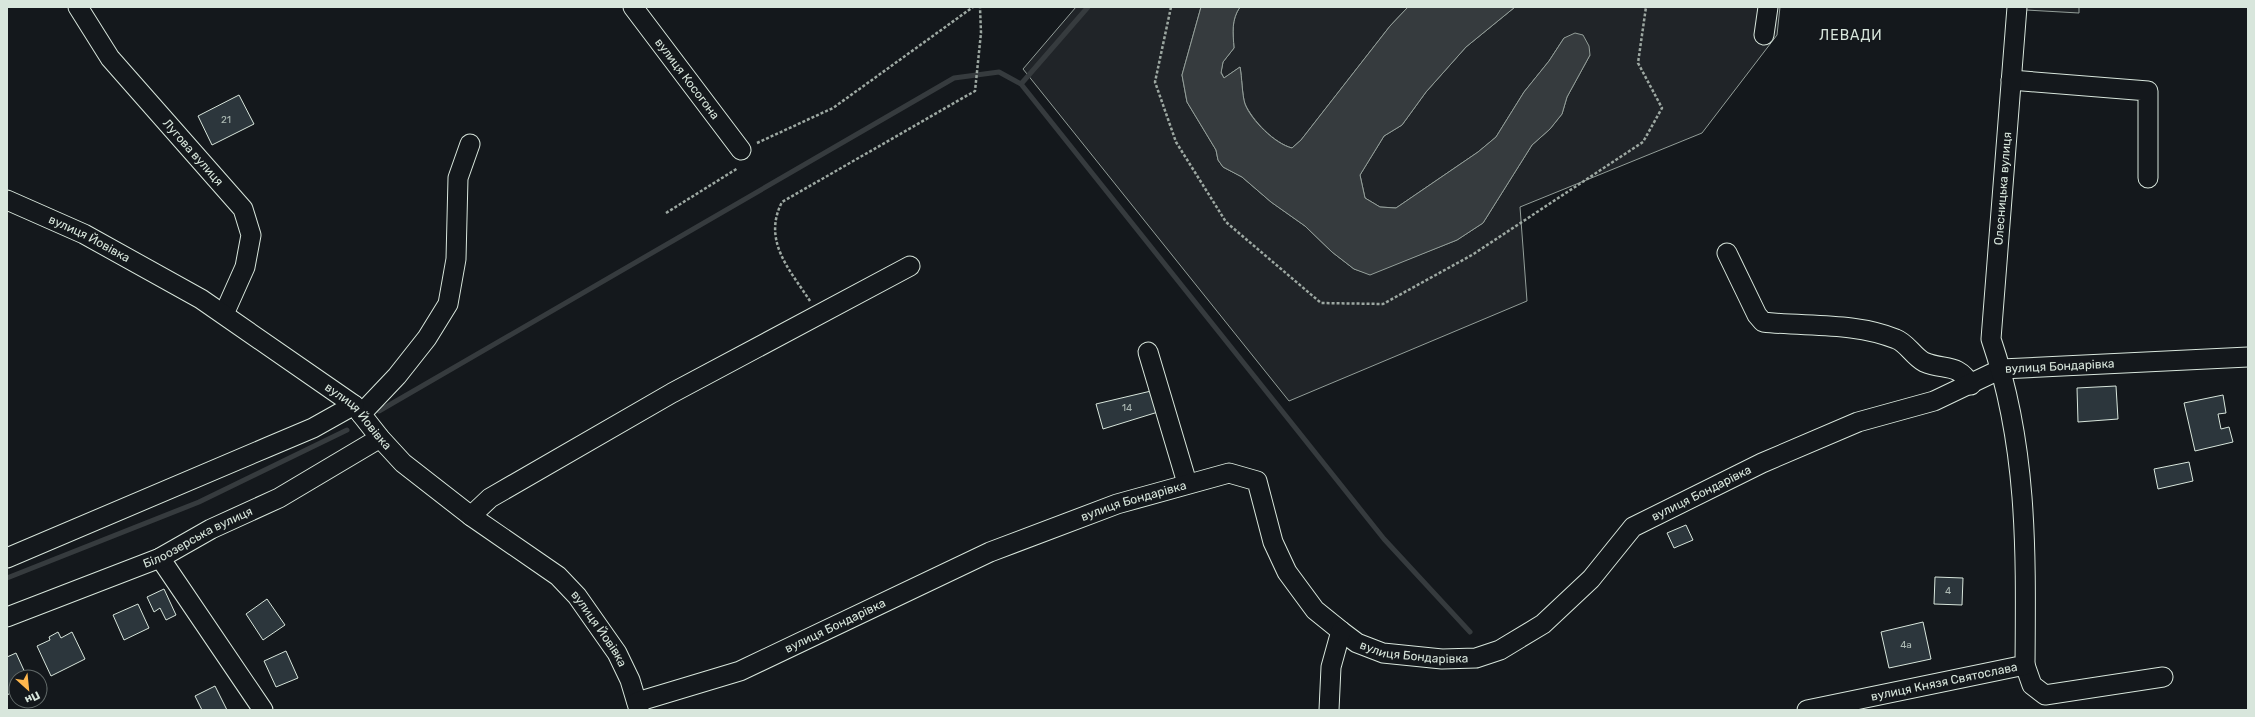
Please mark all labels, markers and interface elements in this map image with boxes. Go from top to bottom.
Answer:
district label: ЛЕВАДИ [1819,27,1883,44]
street label: вулиця Косогона [652,36,722,122]
house number: 21 [221,114,231,126]
street label: Лугова вулиця [160,116,226,189]
street label: Олесницька вулиця [1991,131,2014,246]
street label: вулиця Йовівка [47,212,132,265]
street label: вулиця Бондарівка [2005,356,2115,376]
street label: вулиця Йовівка [322,380,394,453]
house number: 14 [1122,402,1132,414]
street label: вулиця Бондарівка [1649,462,1754,524]
street label: вулиця Бондарівка [1079,478,1188,524]
street label: Білоозерська вулиця [141,504,255,571]
house number: 4 [1945,585,1951,597]
street label: вулиця Йовівка [568,587,630,669]
street label: вулиця Бондарівка [783,596,888,656]
street label: вулиця Бондарівка [1358,638,1469,666]
house number: 4а [1900,639,1912,651]
street label: вулиця Князя Святослава [1870,660,2019,704]
north arrow [8,669,48,709]
text: Пн [23,688,42,707]

